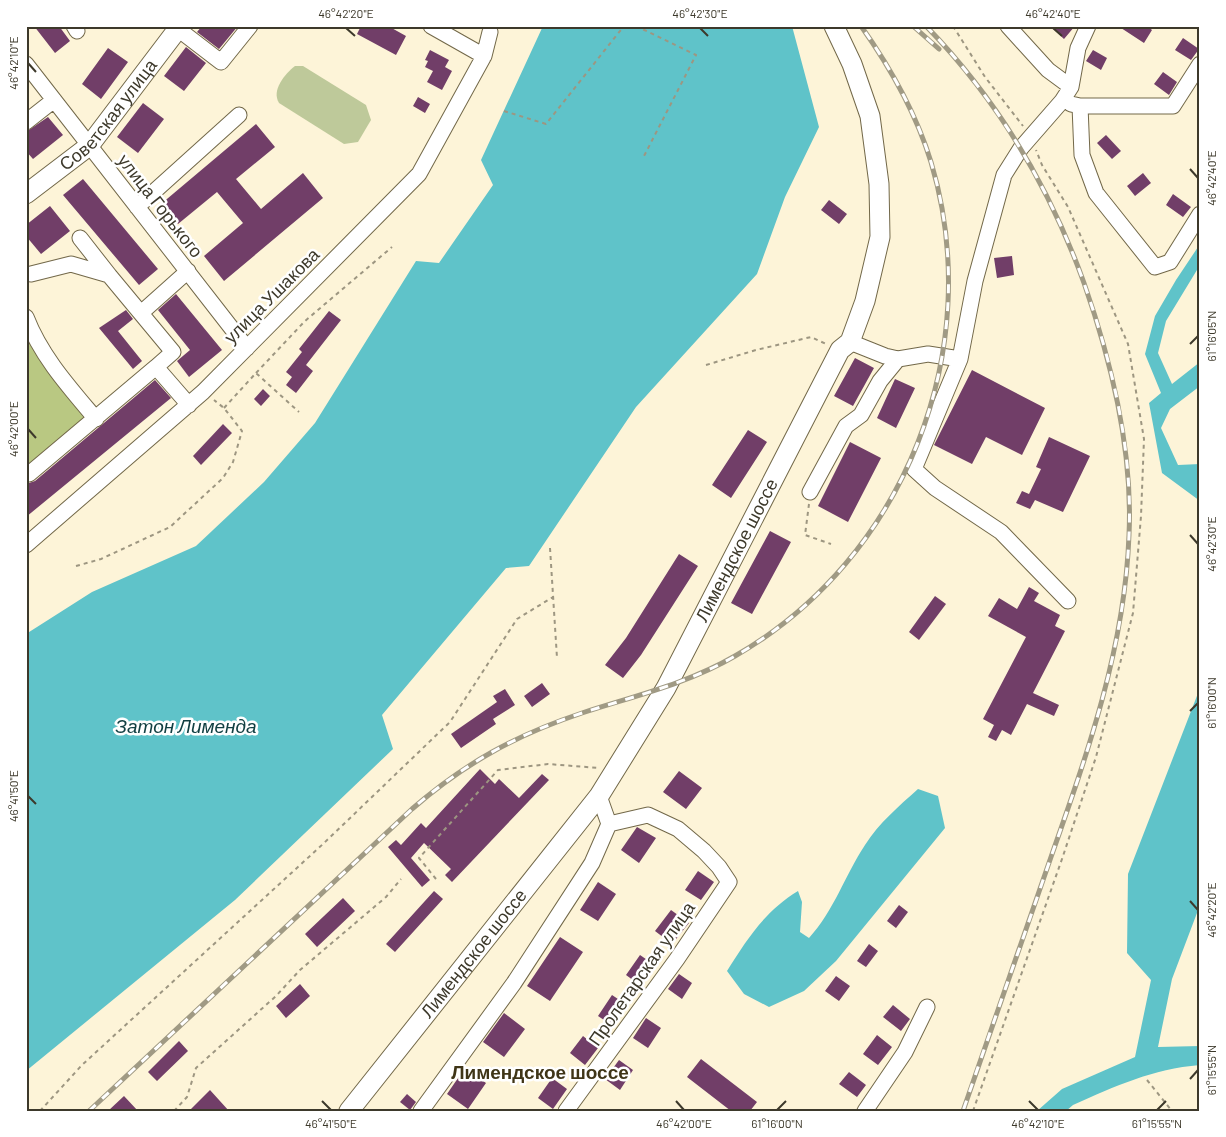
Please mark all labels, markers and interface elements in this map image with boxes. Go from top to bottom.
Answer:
text: 46°42'20"E [318,6,374,20]
text: 46°42'30"E [672,6,728,20]
text: 46°42'40"E [1025,6,1081,20]
text: 46°42'10"E [6,36,20,90]
street label: Советская улица [55,54,161,175]
street label: улица Горького [114,149,208,262]
text: 46°42'40"E [1204,150,1218,206]
street label: улица Ушакова [219,242,324,347]
text: 61°16'05"N [1204,311,1218,361]
text: 46°42'00"E [6,401,20,457]
street label: Лимендское шоссе [690,475,782,625]
text: 46°42'30"E [1204,516,1218,572]
text: 61°16'00"N [1204,677,1218,729]
water label: Затон Лименда [115,714,257,737]
text: 46°41'50"E [6,770,20,822]
text: 46°42'20"E [1204,882,1218,938]
street label: Лимендское шоссе [415,884,531,1022]
street label: Пролетарская улица [583,896,700,1050]
text: 61°15'55"N [1204,1045,1218,1095]
district label: Лимендское шоссе [451,1060,629,1083]
text: 46°41'50"E [305,1116,357,1130]
text: 46°42'00"E [656,1116,712,1130]
text: 61°16'00"N [751,1116,803,1130]
text: 46°42'10"E [1011,1116,1065,1130]
text: 61°15'55"N [1132,1116,1182,1130]

